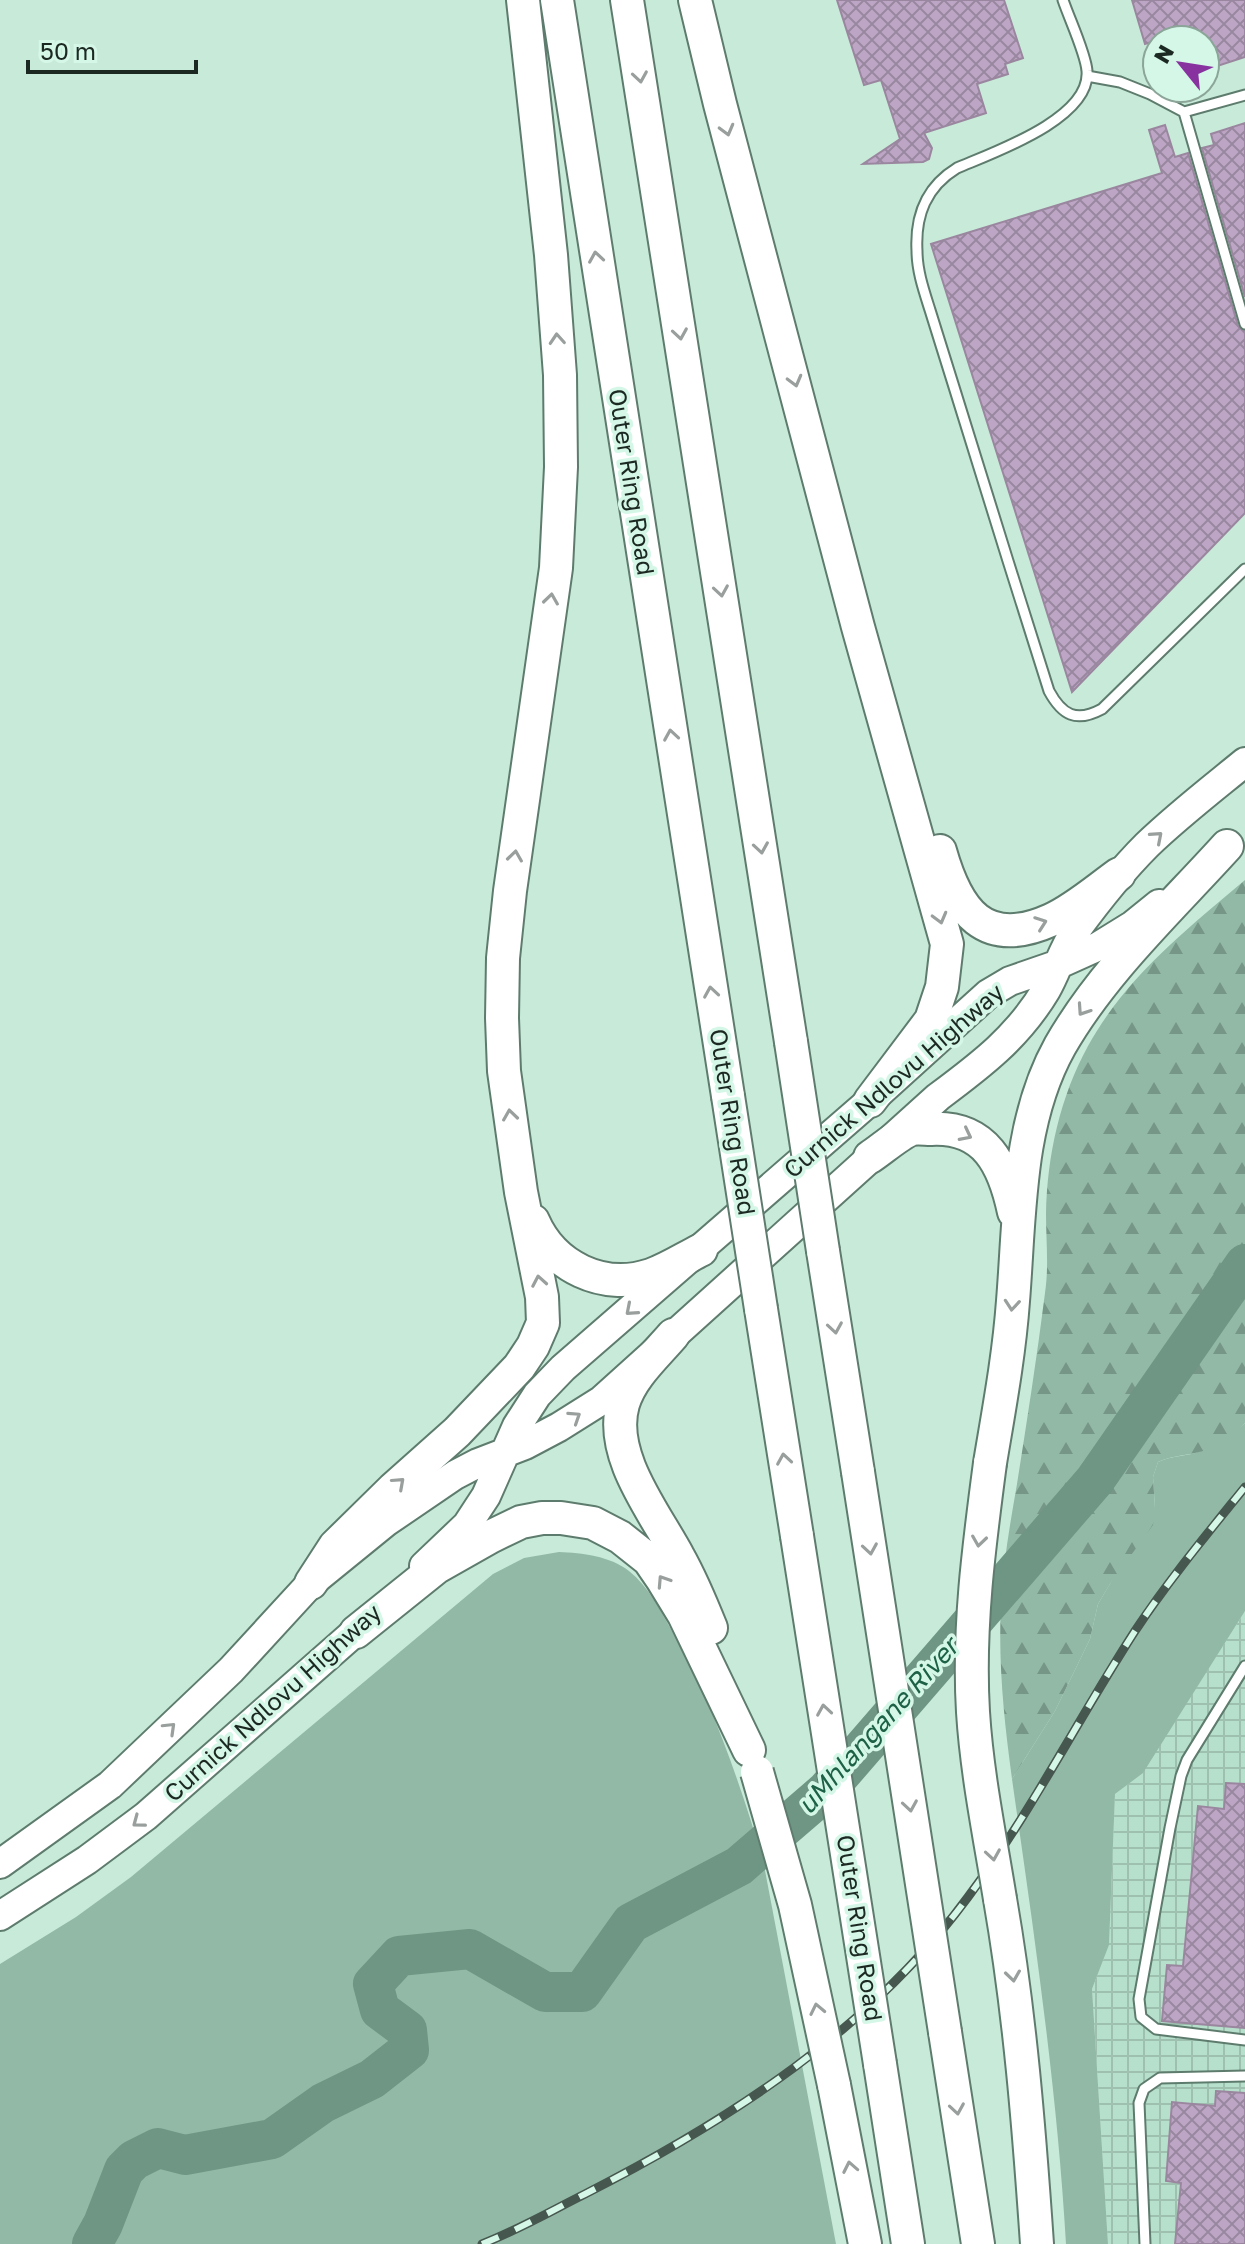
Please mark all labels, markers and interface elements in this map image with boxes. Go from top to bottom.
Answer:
scale bar [28,24,196,74]
north arrow [1141,24,1221,104]
text: 50 m [40,36,96,65]
text: N [1147,40,1179,68]
one-way arrow [630,70,647,84]
one-way arrow [717,123,734,137]
one-way arrow [589,250,606,264]
one-way arrow [671,327,688,341]
one-way arrow [549,332,566,345]
one-way arrow [785,374,802,388]
street label: Outer Ring Road [603,387,662,577]
one-way arrow [711,584,728,598]
one-way arrow [542,592,559,605]
one-way arrow [663,728,680,742]
one-way arrow [1147,832,1162,847]
one-way arrow [751,841,768,854]
one-way arrow [506,849,523,863]
one-way arrow [930,910,947,924]
one-way arrow [1033,917,1047,933]
street label: Curnick Ndlovu Highway [777,976,1009,1183]
one-way arrow [703,985,720,998]
one-way arrow [1078,1002,1093,1016]
street label: Outer Ring Road [704,1027,763,1217]
one-way arrow [502,1108,519,1122]
one-way arrow [958,1126,972,1141]
one-way arrow [532,1274,549,1287]
one-way arrow [1004,1299,1021,1312]
one-way arrow [625,1300,640,1315]
one-way arrow [826,1321,843,1335]
one-way arrow [566,1411,581,1426]
one-way arrow [777,1452,794,1466]
one-way arrow [390,1479,405,1493]
one-way arrow [971,1534,988,1547]
one-way arrow [861,1542,878,1556]
one-way arrow [658,1576,673,1590]
street label: Curnick Ndlovu Highway [158,1597,386,1807]
water label: uMhlangane River [791,1629,967,1820]
one-way arrow [816,1703,833,1717]
one-way arrow [161,1723,175,1738]
one-way arrow [901,1799,918,1813]
one-way arrow [132,1812,146,1826]
street label: Outer Ring Road [831,1833,890,2023]
one-way arrow [984,1848,1001,1862]
one-way arrow [1004,1969,1021,1983]
one-way arrow [809,2003,826,2017]
one-way arrow [948,2102,965,2115]
one-way arrow [842,2161,859,2175]

